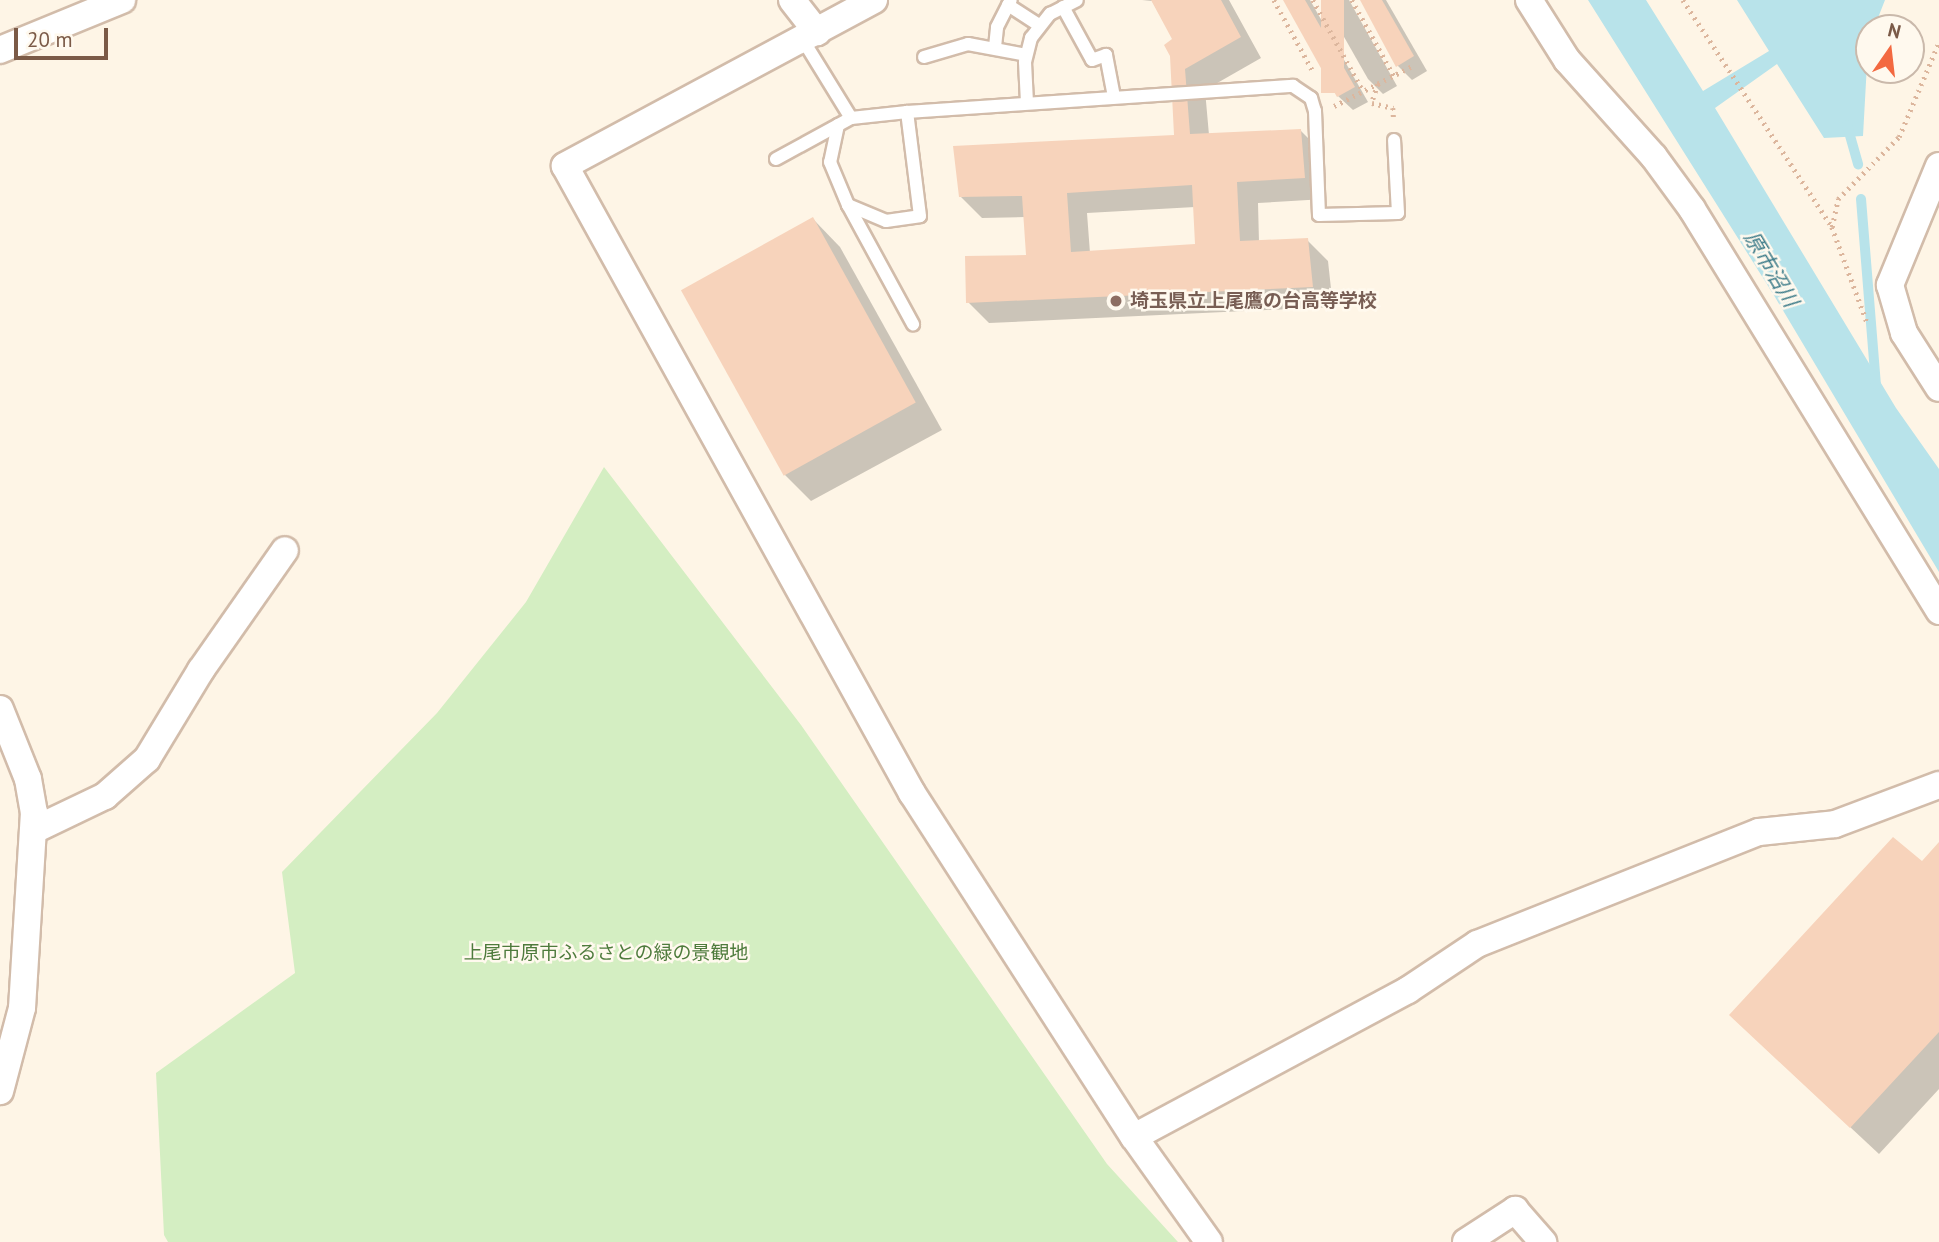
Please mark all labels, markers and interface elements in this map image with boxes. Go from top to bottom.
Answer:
scale bar [18,14,112,58]
north arrow [1855,14,1925,84]
text: N [1886,17,1904,44]
text: 20 m [27,26,73,53]
water label: 原市沼川 [1739,227,1803,311]
place label: 埼玉県立上尾鷹の台高等学校 [1130,290,1377,312]
marker: 埼玉県立上尾鷹の台高等学校 [1108,293,1124,309]
park label: 上尾市原市ふるさとの緑の景観地 [464,942,748,964]

